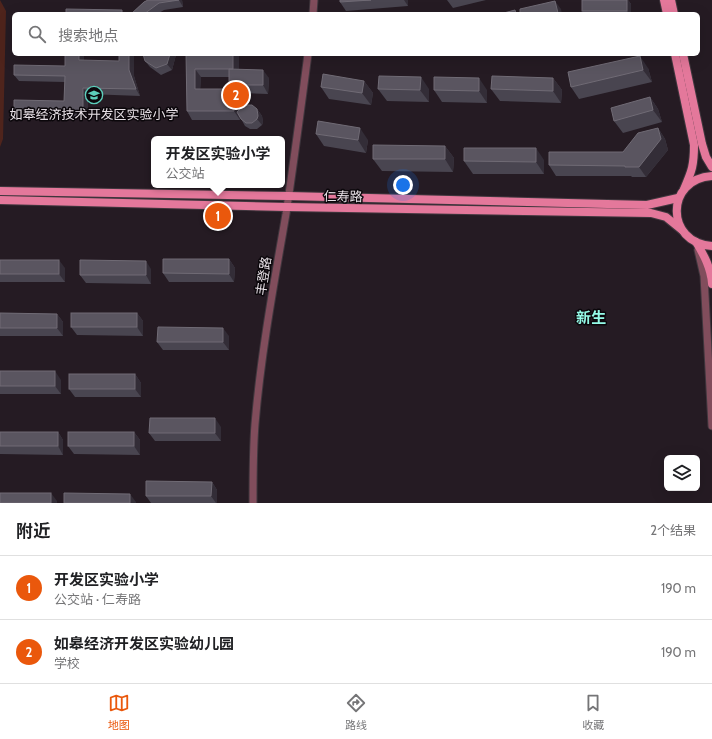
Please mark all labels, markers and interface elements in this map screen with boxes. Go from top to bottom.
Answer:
search box [12,12,700,56]
icon: search [26,23,48,45]
text: 搜索地点 [58,27,118,45]
pin: 2 [223,80,249,110]
school or university icon: 如皋经济技术开发区实验小学 [84,85,104,105]
place label: 如皋经济技术开发区实验小学 [9,106,179,122]
popup [151,136,285,188]
text: 开发区实验小学 [165,145,271,163]
text: 公交站 [165,165,205,181]
your location [393,175,413,195]
street label: 仁寿路 [323,188,363,204]
pin: 1 [205,201,231,231]
street label: 丰登路 [252,255,274,297]
district label: 新生 [576,309,606,327]
map controls [664,455,700,491]
button: layers [664,455,700,491]
text: 附近 [16,521,50,541]
text: 2个结果 [650,522,696,538]
text: 开发区实验小学 [54,571,159,589]
text: 1 [27,580,31,596]
text: 190 m [661,580,696,596]
text: 公交站 · 仁寿路 [54,591,141,607]
text: 如皋经济开发区实验幼儿园 [54,635,234,653]
text: 2 [26,644,32,660]
text: 190 m [661,644,696,660]
text: 学校 [54,655,80,671]
tab: 地图 [108,692,130,732]
tab: 路线 [345,692,367,732]
tab: 收藏 [582,692,604,732]

